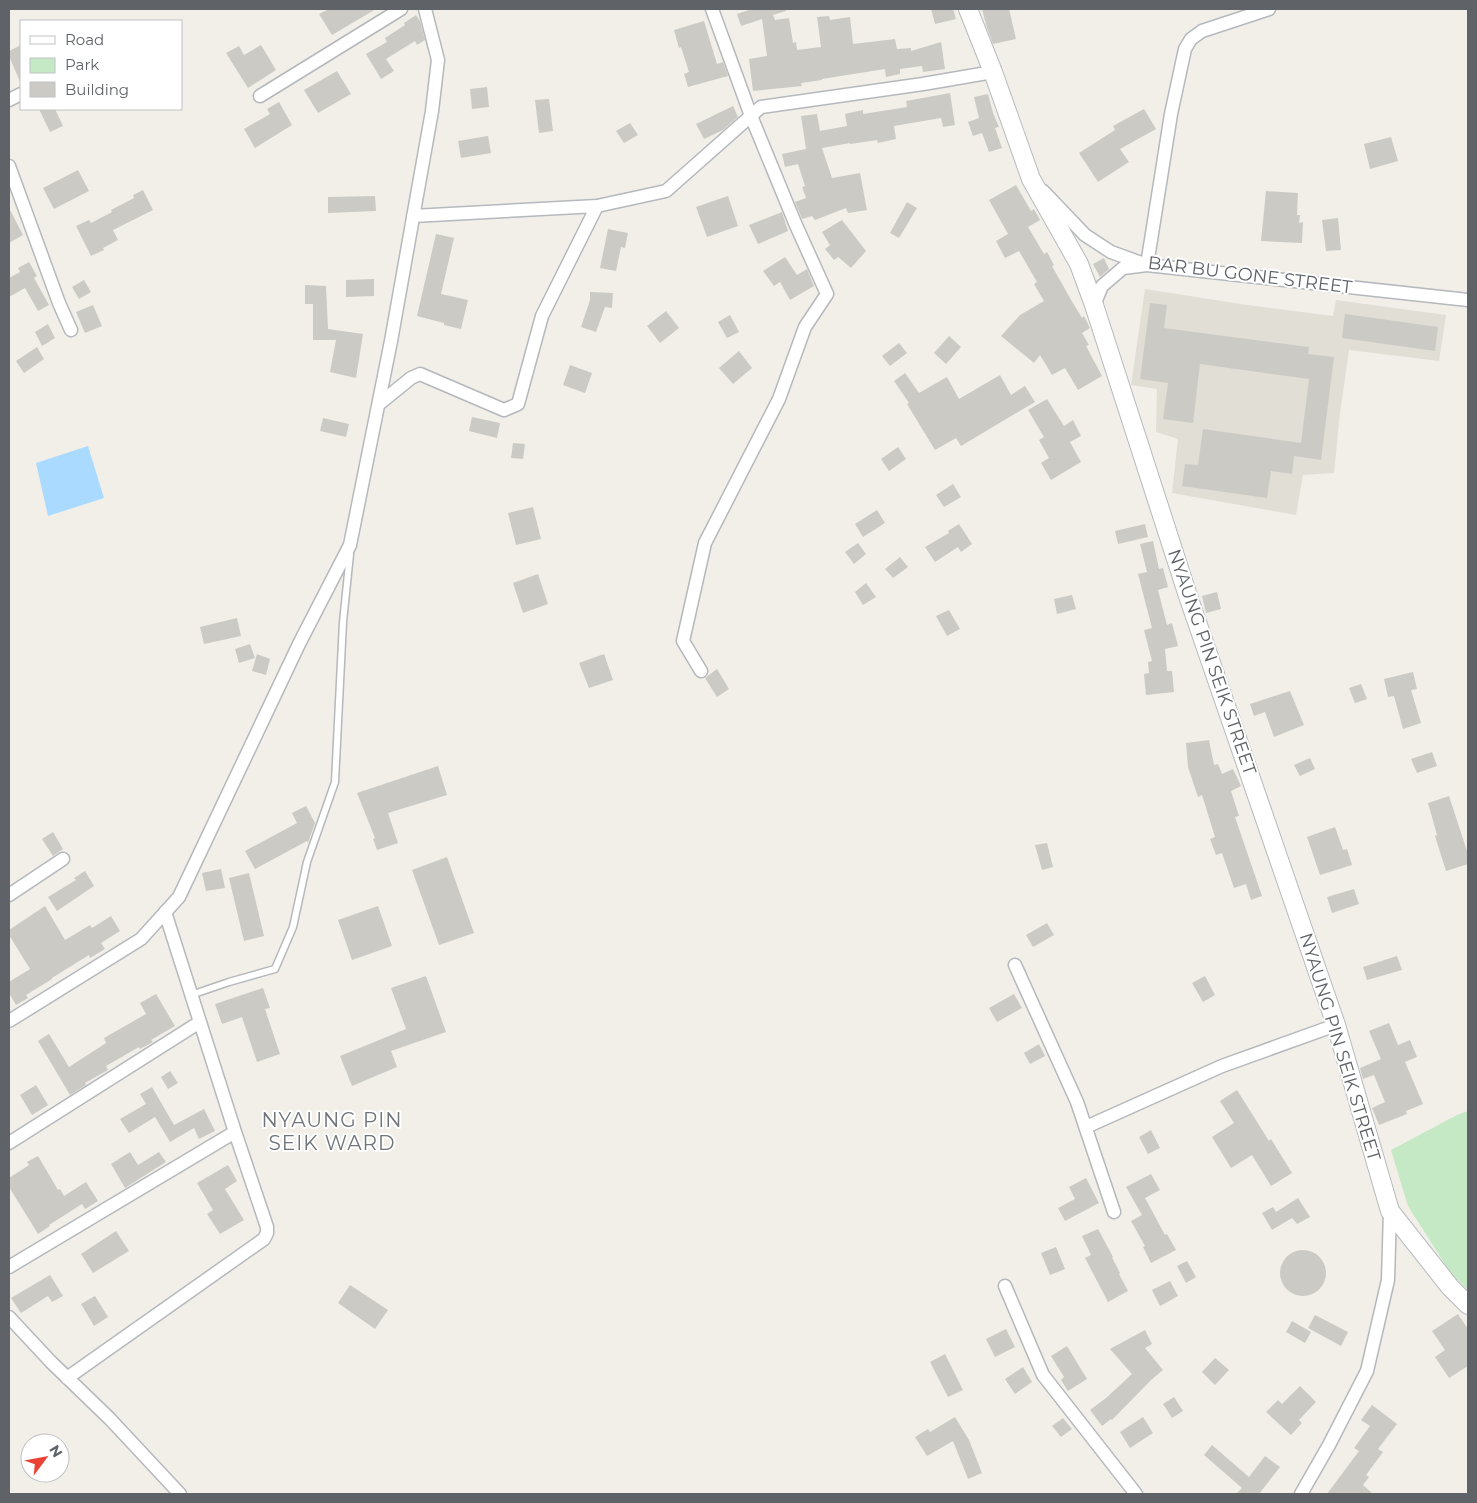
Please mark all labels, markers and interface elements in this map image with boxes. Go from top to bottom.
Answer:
legend [20,20,182,110]
text: Road [65,30,104,49]
text: Park [65,55,99,74]
text: Building [65,80,129,99]
street label: BAR BU GONE STREET [1147,252,1354,299]
street label: NYAUNG PIN SEIK STREET [1163,546,1261,778]
street label: NYAUNG PIN SEIK STREET [1295,930,1385,1164]
district label: NYAUNG PIN SEIK WARD [261,1108,403,1155]
north arrow [20,1433,70,1483]
text: N [45,1442,67,1461]

